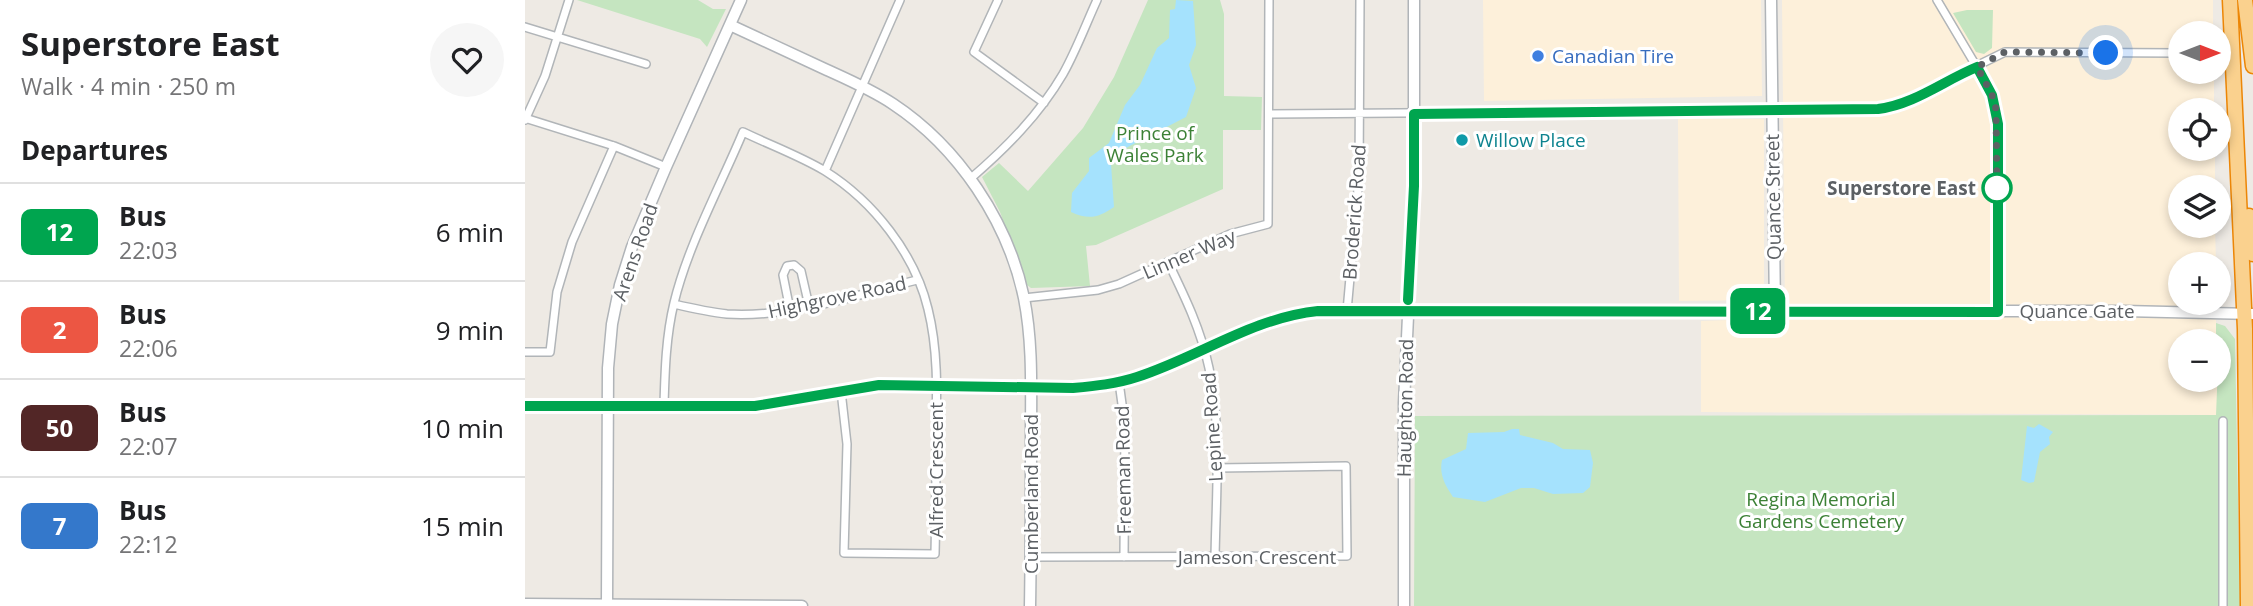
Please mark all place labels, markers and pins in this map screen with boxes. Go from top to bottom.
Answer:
place label: Canadian Tire [1552,43,1674,69]
marker: Canadian Tire [1530,48,1546,64]
place label: Willow Place [1476,127,1586,153]
marker: Willow Place [1454,132,1470,148]
marker: Superstore East [1982,173,2012,203]
place label: Superstore East [1827,175,1976,201]

